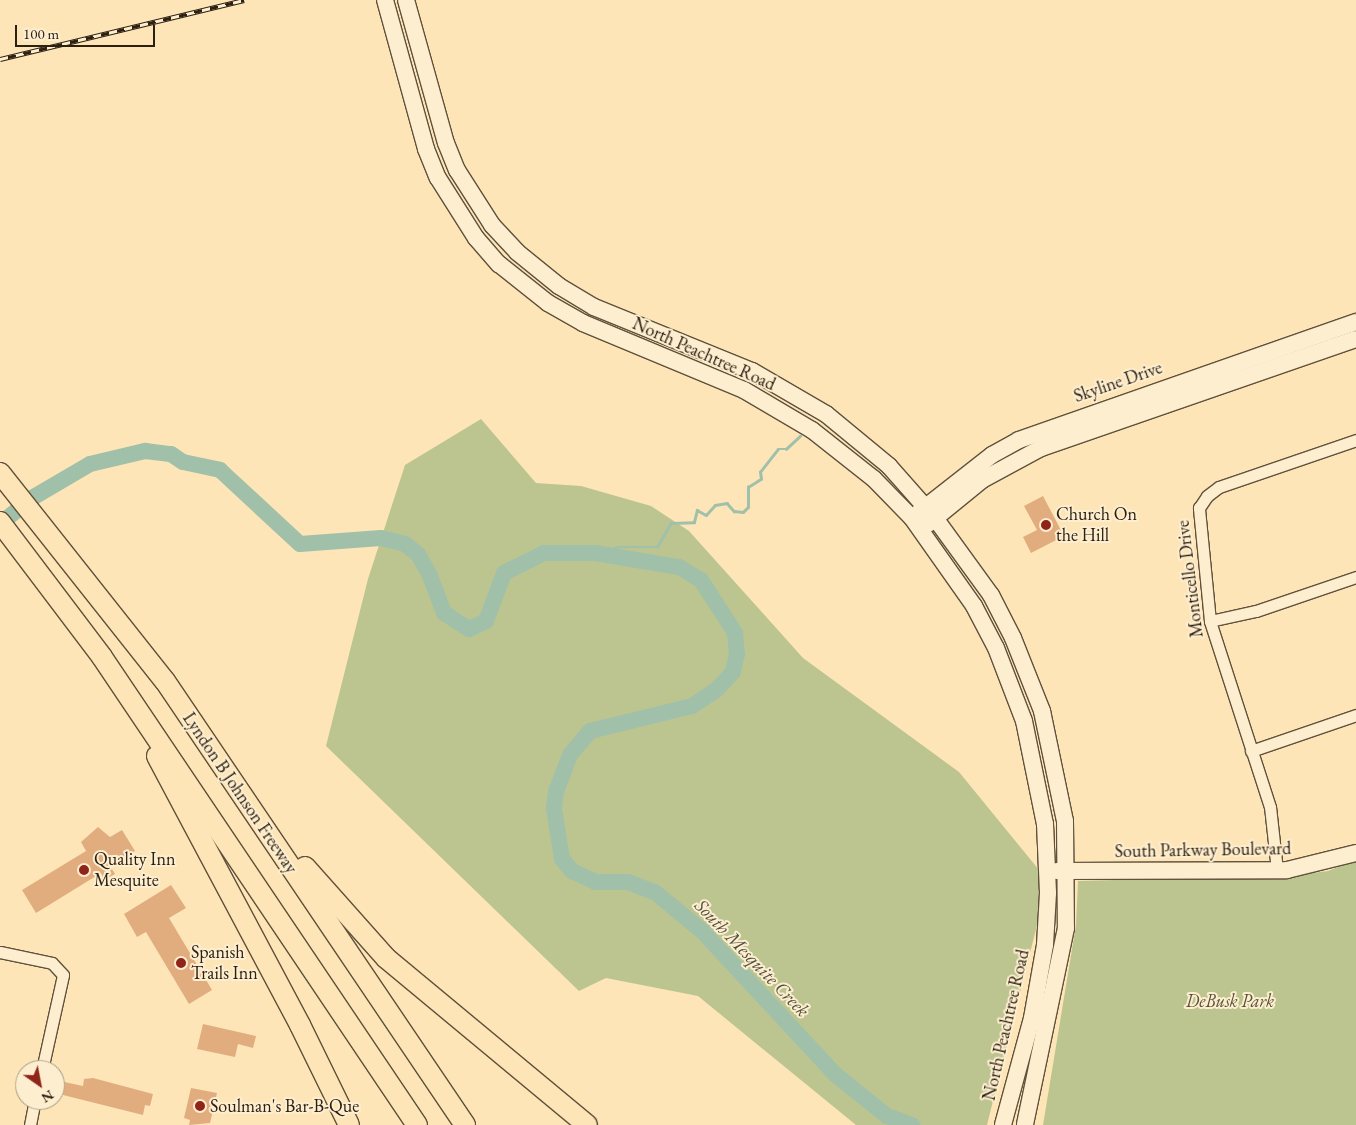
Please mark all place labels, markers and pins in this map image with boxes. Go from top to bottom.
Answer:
place label: Church On the Hill [1056,504,1137,546]
marker: Church On the Hill [1040,519,1052,531]
place label: Quality Inn Mesquite [94,849,175,892]
marker: Quality Inn Mesquite [78,864,90,876]
place label: Spanish Trails Inn [191,942,258,984]
marker: Spanish Trails Inn [175,957,187,969]
place label: Soulman's Bar-B-Que [210,1095,359,1117]
marker: Soulman's Bar-B-Que [194,1100,206,1112]

